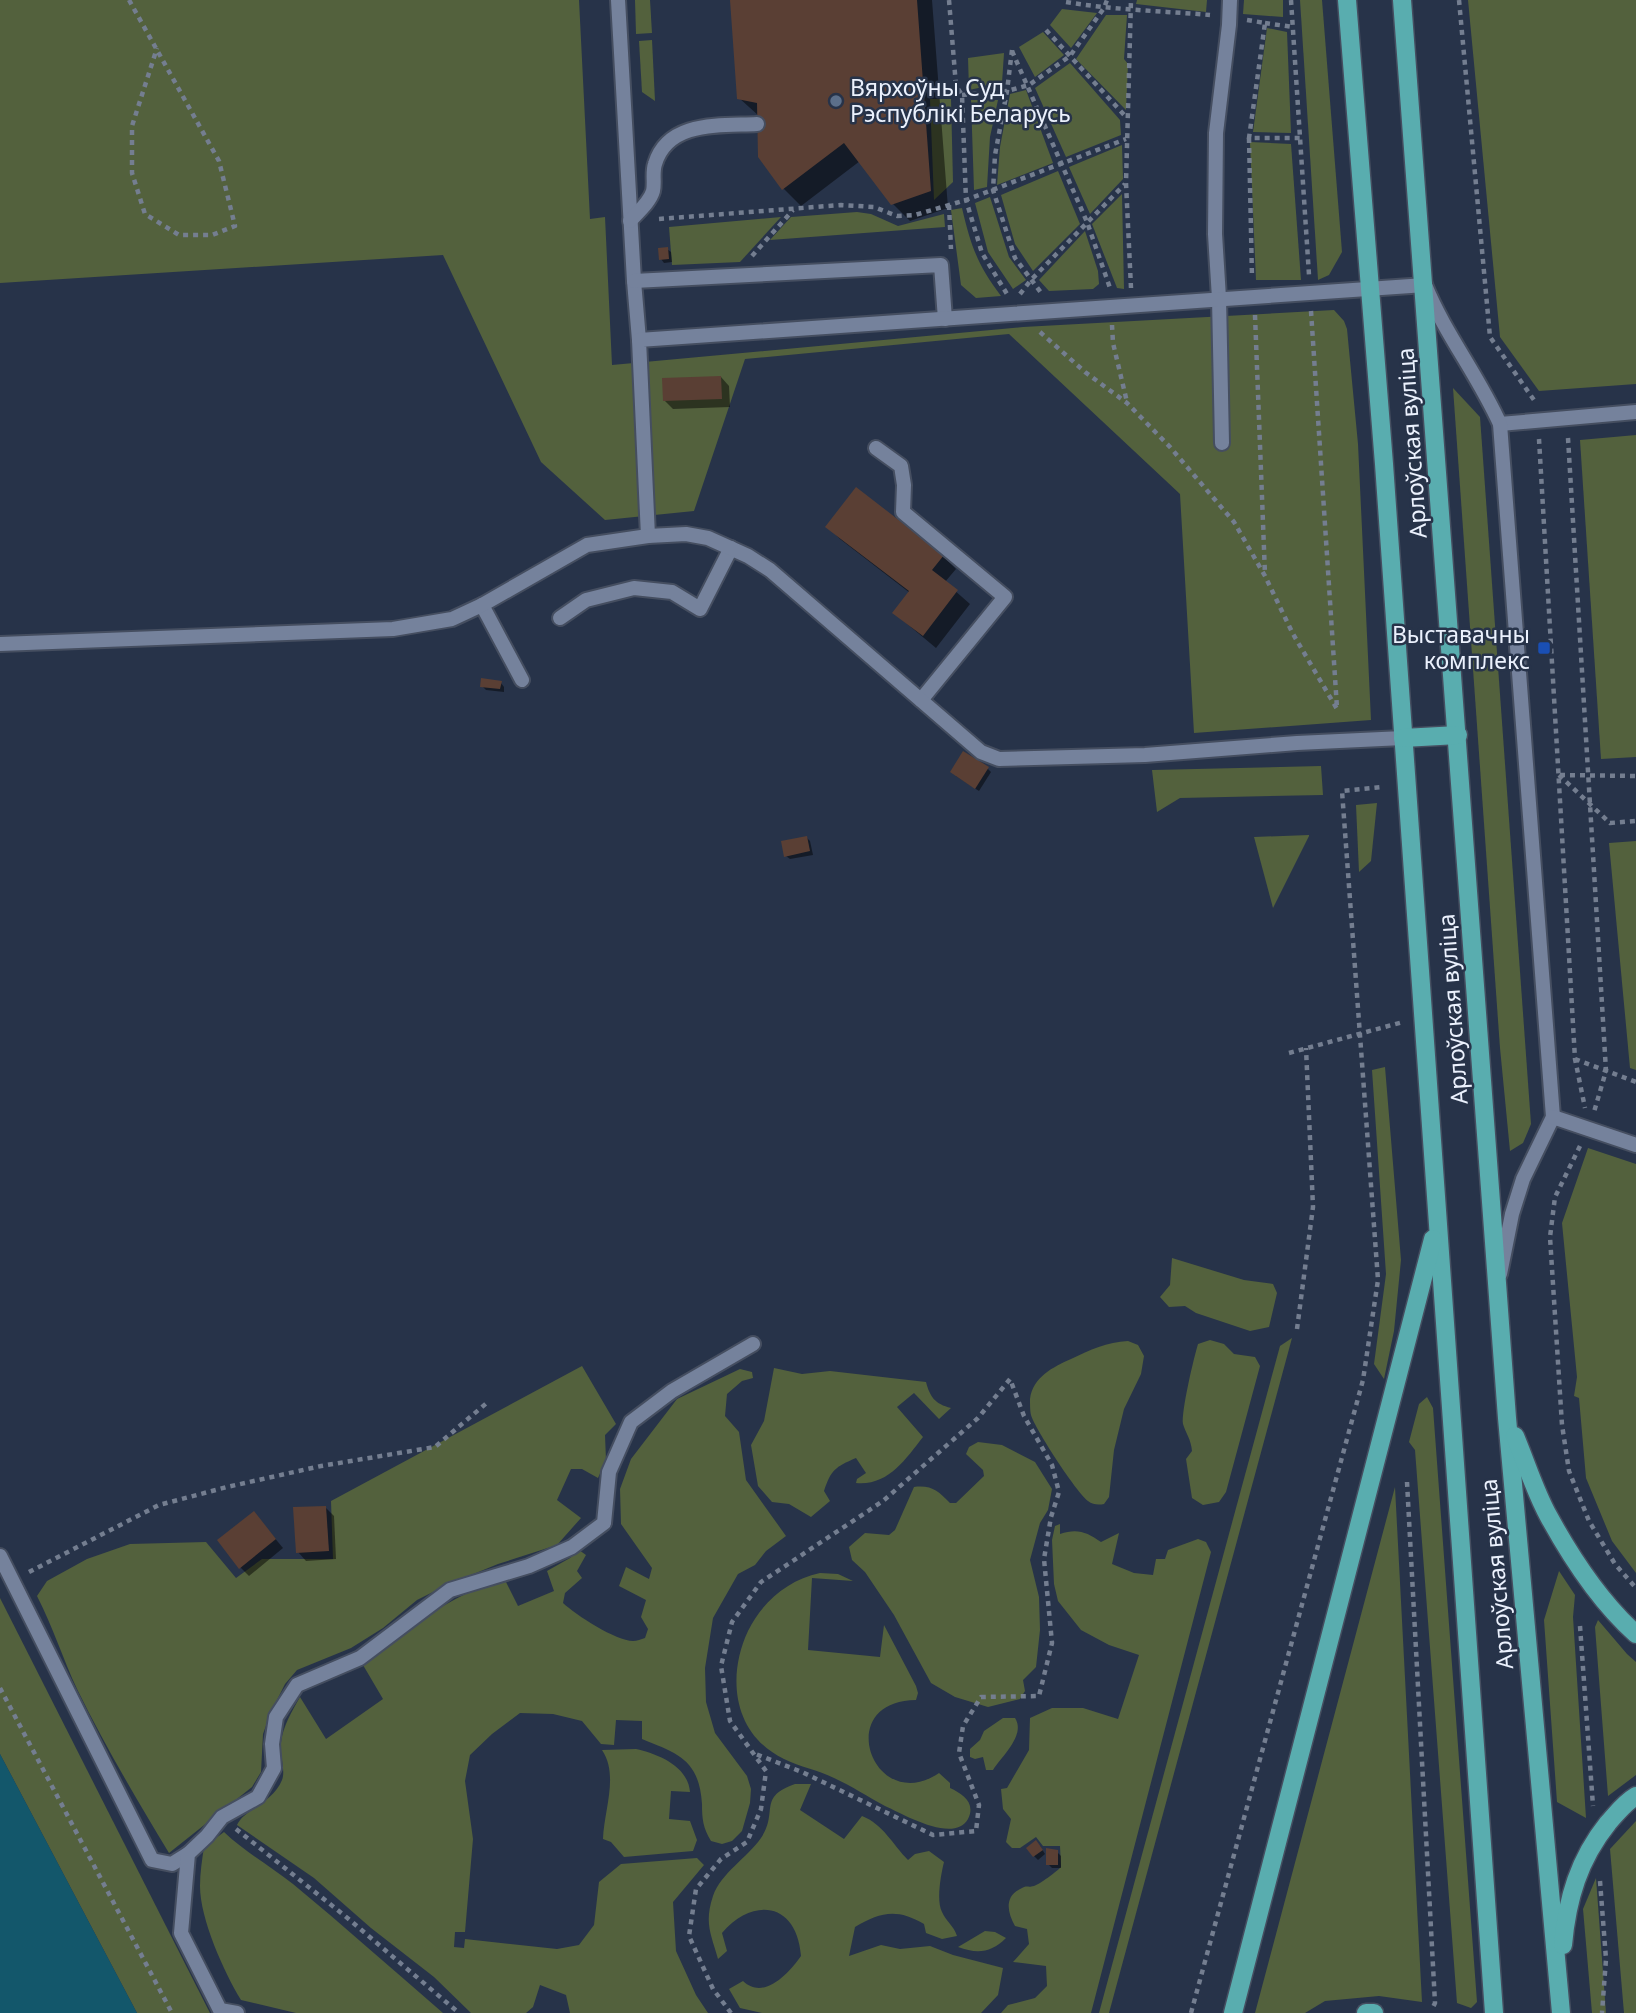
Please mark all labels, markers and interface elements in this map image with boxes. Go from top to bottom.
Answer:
place label: Вярхоўны Суд Рэспублікі Беларусь [850,71,1071,129]
marker: Вярхоўны Суд Рэспублікі Беларусь [828,93,844,109]
street label: Арлоўская вуліца [1388,347,1434,539]
place label: Выставачны комплекс [1392,618,1530,676]
marker: Выставачны комплекс [1536,640,1552,656]
street label: Арлоўская вуліца [1429,913,1475,1105]
street label: Арлоўская вуліца [1472,1478,1520,1671]

